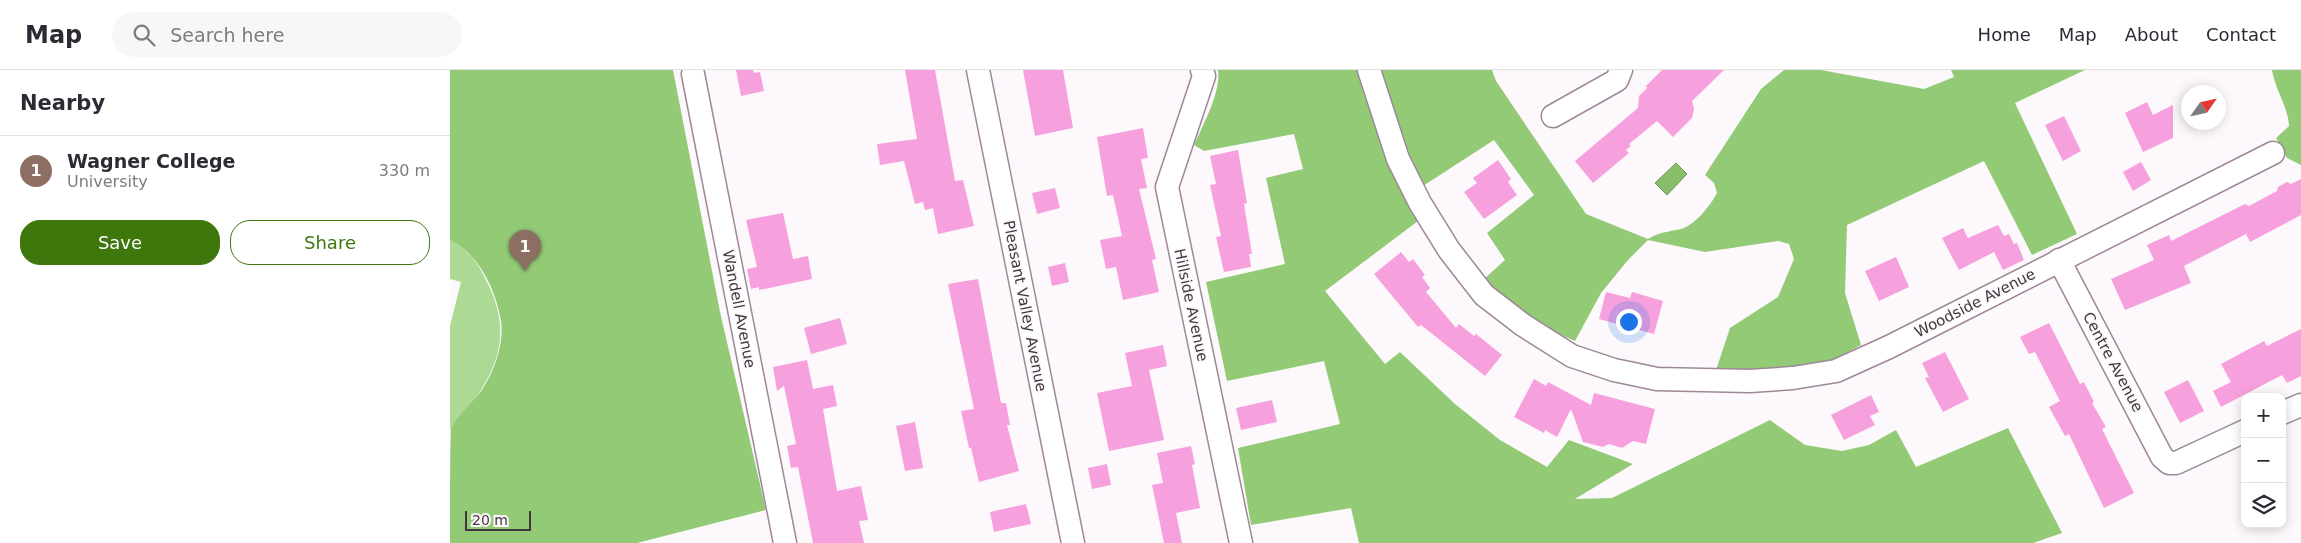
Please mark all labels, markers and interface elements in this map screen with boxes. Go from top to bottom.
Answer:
search box [112,12,462,57]
text: Map [25,21,82,49]
icon: search [130,21,158,49]
text: Search here [170,24,284,46]
text: Home [1978,24,2031,45]
text: Map [2059,24,2097,45]
text: About [2125,24,2178,45]
text: Contact [2206,24,2276,45]
north arrow [2181,85,2226,130]
text: Nearby [20,91,105,115]
text: Wagner College [67,150,236,172]
text: 1 [30,161,42,180]
text: 330 m [379,161,430,180]
text: University [67,172,148,191]
street label: Pleasant Valley Avenue [1000,219,1050,393]
button: Save [20,220,220,265]
button: Share [230,220,430,265]
pin: 1 [509,230,541,271]
street label: Hillside Avenue [1170,247,1212,363]
street label: Wandell Avenue [719,248,759,370]
street label: Woodside Avenue [1912,265,2038,341]
your location [1616,309,1642,335]
street label: Centre Avenue [2079,309,2147,415]
map controls [2241,393,2286,528]
button: + [2241,393,2286,438]
button: − [2241,438,2286,483]
button: layers [2241,483,2286,528]
scale bar [465,508,531,531]
text: 20 m [472,512,508,528]

